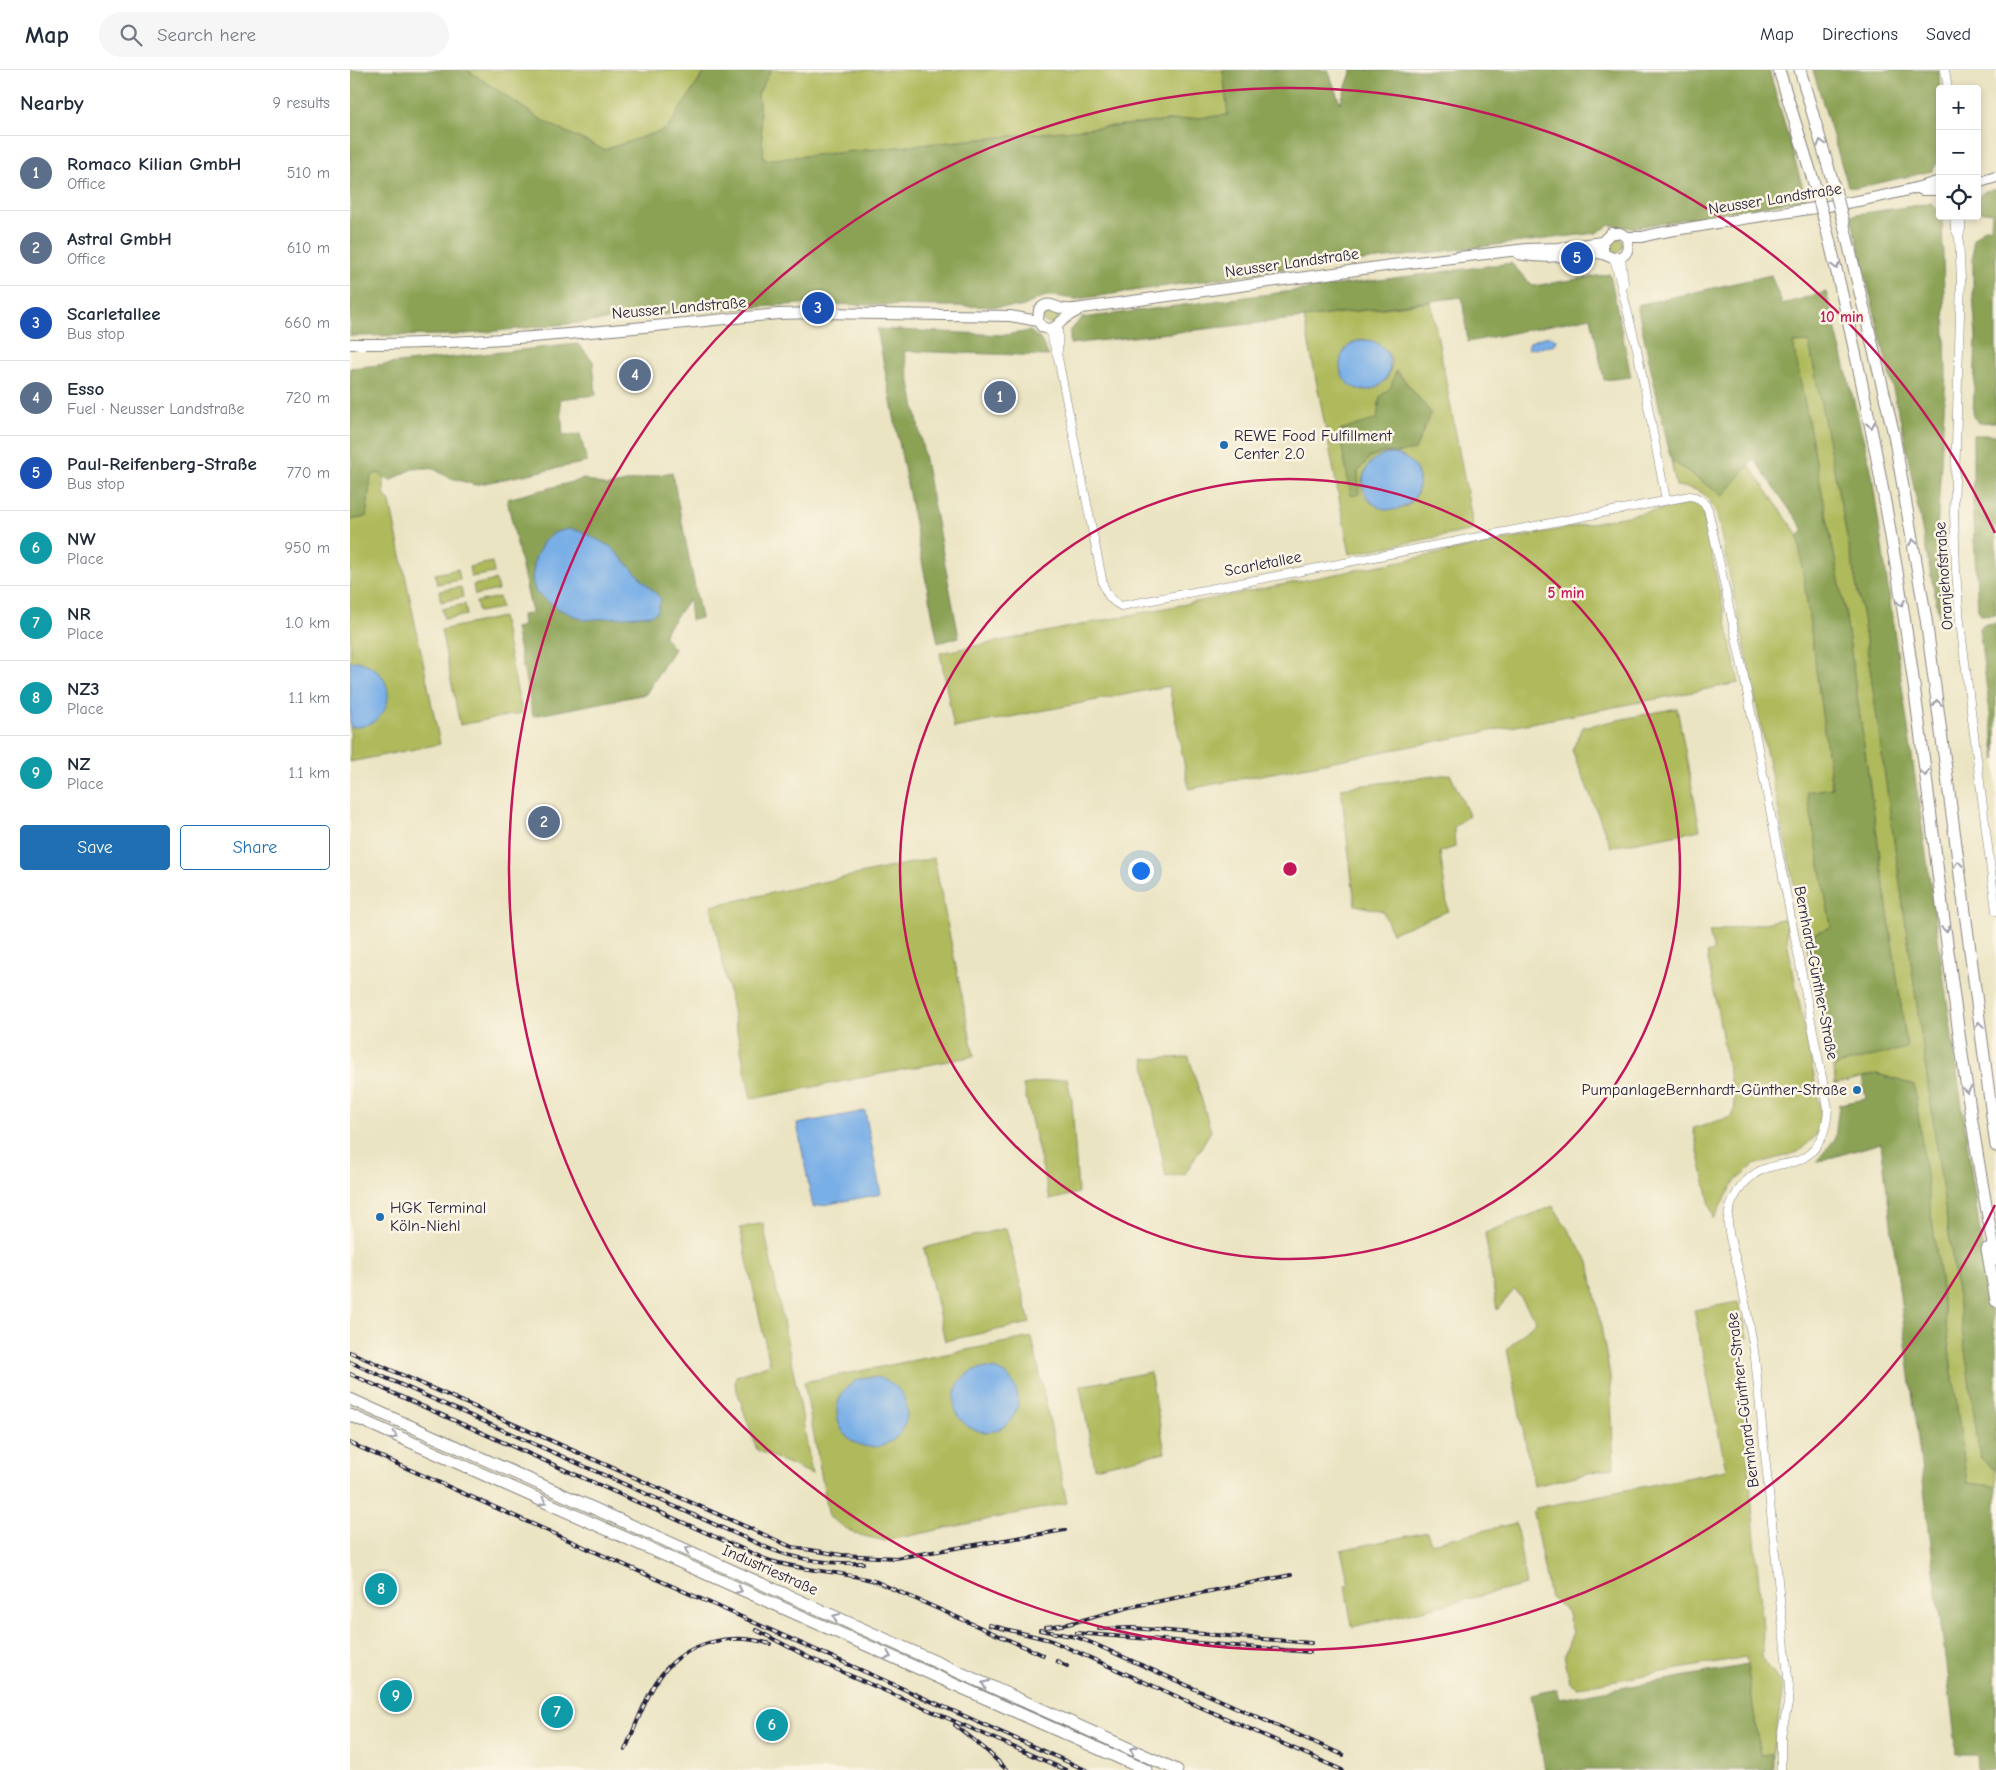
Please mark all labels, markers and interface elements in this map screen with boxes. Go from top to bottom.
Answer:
search box [99,12,449,57]
text: Map [25,21,69,49]
icon: search [117,21,145,49]
text: Search here [157,24,256,46]
text: Map [1760,24,1794,45]
text: Directions [1822,24,1898,45]
text: Saved [1926,24,1971,45]
map controls [1936,85,1981,220]
button: + [1936,85,1981,130]
text: Nearby [20,91,84,115]
text: 9 results [273,94,330,112]
button: − [1936,130,1981,175]
one-way arrow [1817,140,1827,148]
text: Romaco Kilian GmbH [67,153,241,175]
text: 1 [33,164,39,182]
text: 510 m [287,164,330,182]
text: Office [67,175,106,193]
button: locate [1936,175,1981,220]
street label: Neusser Landstraße [1707,180,1843,218]
text: Astral GmbH [67,228,172,250]
text: 2 [32,239,40,257]
text: 610 m [287,239,330,257]
pin: 5 [1561,239,1593,277]
street label: Neusser Landstraße [1224,245,1360,281]
text: Office [67,250,106,268]
one-way arrow [1830,262,1841,271]
pin: 3 [802,289,834,327]
street label: Neusser Landstraße [611,293,747,323]
text: Scarletallee [67,303,160,325]
text: 10 min [1820,308,1864,326]
text: 3 [32,314,40,332]
text: 660 m [284,314,330,332]
text: Bus stop [67,325,125,343]
pin: 4 [619,356,651,394]
text: Esso [67,378,104,400]
pin: 1 [984,378,1016,416]
text: 4 [32,389,40,407]
text: 720 m [286,389,330,407]
text: Fuel · Neusser Landstraße [67,400,244,418]
one-way arrow [1865,421,1876,430]
place label: REWE Food Fulfillment Center 2.0 [1234,427,1392,463]
marker: REWE Food Fulfillment Center 2.0 [1218,439,1230,451]
text: Paul-Reifenberg-Straße [67,453,257,475]
text: 5 [32,464,40,482]
text: 770 m [287,464,330,482]
text: Bus stop [67,475,125,493]
street label: Oranjehofstraße [1931,521,1957,631]
text: NW [67,528,95,550]
one-way arrow [1908,538,1918,547]
text: 6 [32,539,40,557]
text: 950 m [285,539,330,557]
street label: Scarletallee [1223,548,1303,580]
text: Place [67,550,103,568]
text: 5 min [1547,584,1585,602]
one-way arrow [1896,598,1906,607]
text: NR [67,603,90,625]
text: 7 [32,614,40,632]
text: 1.0 km [285,614,330,632]
text: Place [67,625,103,643]
text: NZ3 [67,678,100,700]
text: 8 [32,689,40,707]
text: 1.1 km [289,689,330,707]
one-way arrow [1932,698,1943,706]
text: Place [67,700,103,718]
text: NZ [67,753,90,775]
text: 9 [32,764,40,782]
text: 1.1 km [289,764,330,782]
one-way arrow [1919,769,1930,777]
text: Place [67,775,103,793]
pin: 2 [528,803,560,841]
button: Save [20,825,170,870]
button: Share [180,825,330,870]
your location [1128,858,1154,884]
centre of rings [1281,860,1299,878]
one-way arrow [1953,860,1964,868]
street label: Bernhard-Günther-Straße [1790,885,1842,1061]
one-way arrow [1940,925,1951,933]
one-way arrow [1974,1021,1985,1029]
place label: PumpanlageBernhardt-Günther-Straße [1582,1081,1847,1099]
marker: PumpanlageBernhardt-Günther-Straße [1851,1084,1863,1096]
one-way arrow [1961,1086,1972,1094]
place label: HGK Terminal Köln-Niehl [390,1199,486,1235]
marker: HGK Terminal Köln-Niehl [374,1211,386,1223]
street label: Bernhard-Günther-Straße [1723,1311,1763,1489]
one-way arrow [389,1429,398,1440]
one-way arrow [538,1496,547,1507]
street label: Industriestraße [719,1541,821,1599]
one-way arrow [684,1546,693,1557]
pin: 8 [365,1570,397,1608]
one-way arrow [734,1583,743,1594]
one-way arrow [832,1613,841,1623]
one-way arrow [883,1649,892,1660]
pin: 9 [380,1677,412,1715]
one-way arrow [981,1679,990,1690]
pin: 7 [541,1693,573,1731]
pin: 6 [756,1706,788,1744]
one-way arrow [1129,1746,1138,1756]

